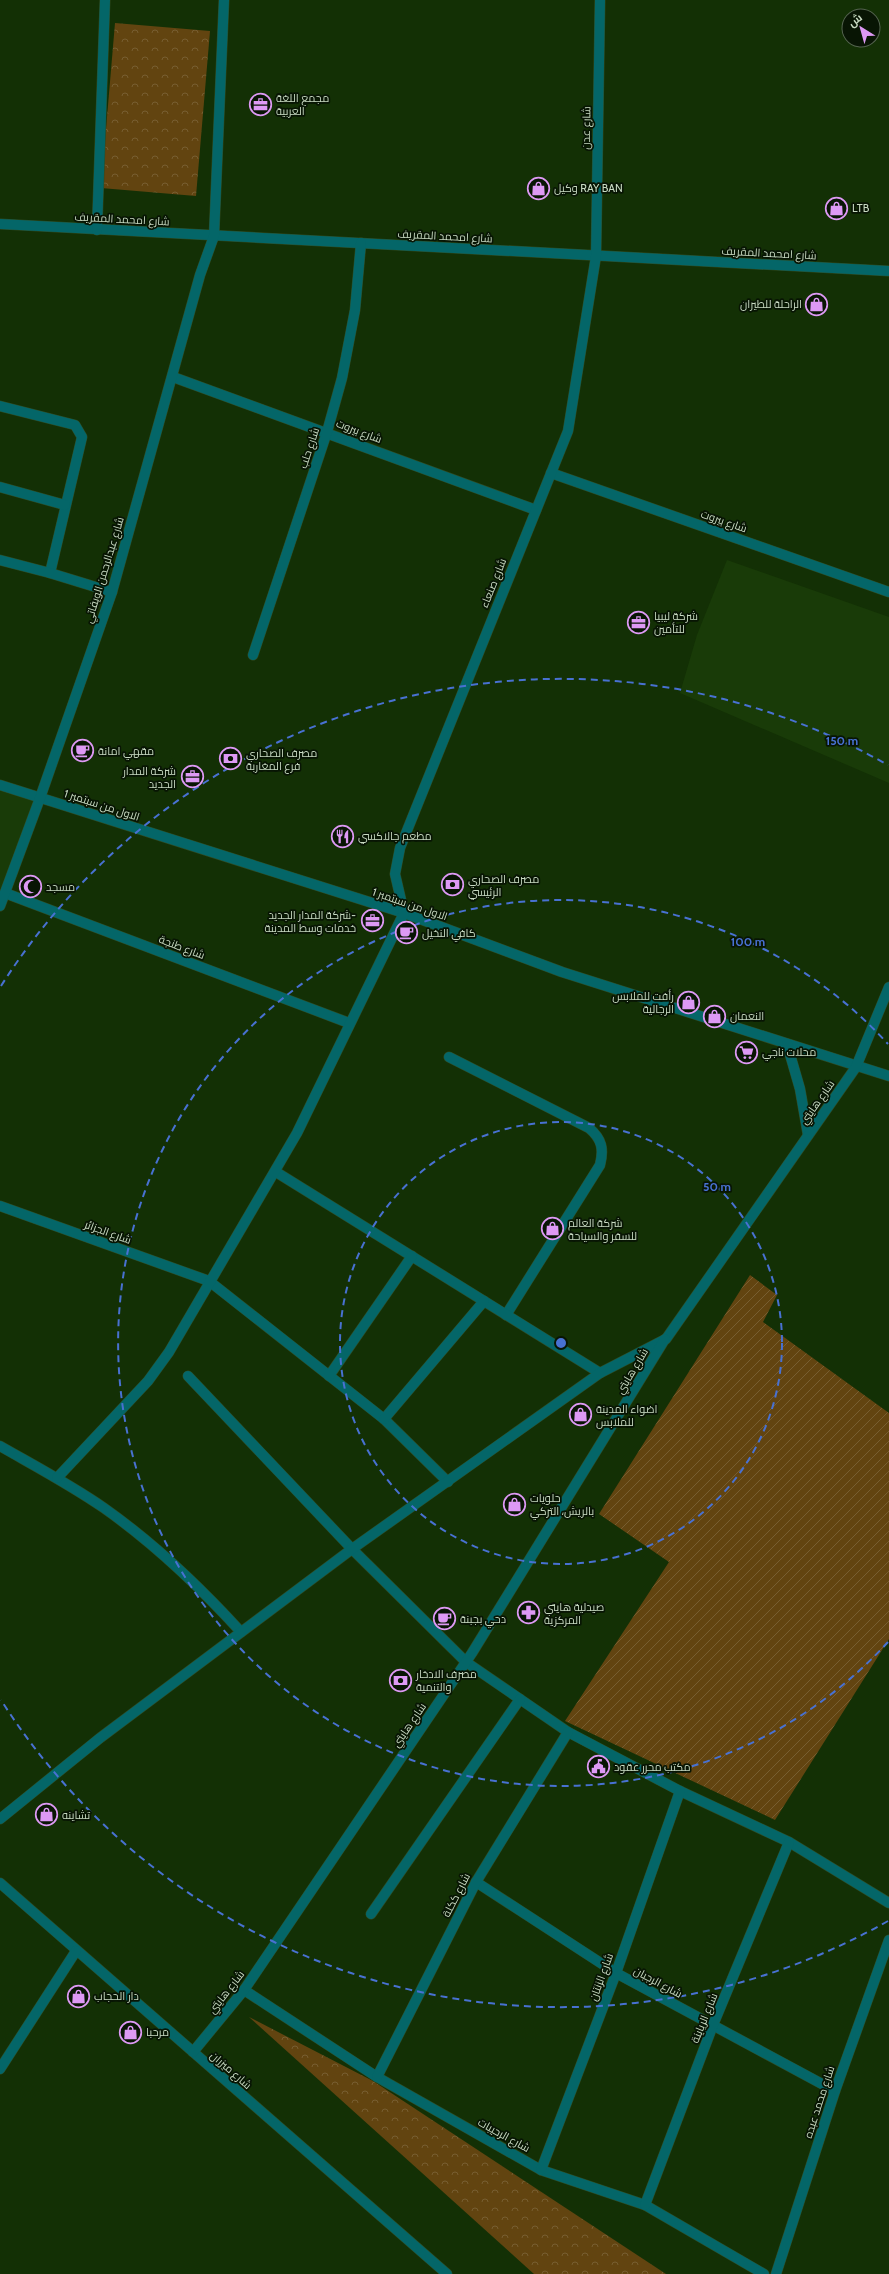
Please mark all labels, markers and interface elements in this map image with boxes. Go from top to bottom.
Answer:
north arrow [841,8,881,48]
text: ش [845,10,865,30]
office icon: مجمع اللغة العربية [248,91,274,117]
place label: مجمع اللغة العربية [276,91,329,118]
street label: شارع عدن [579,106,594,150]
shop icon: وكيل RAY BAN [526,175,552,201]
place label: وكيل RAY BAN [554,181,623,195]
shop icon: LTB [824,195,850,221]
place label: LTB [852,201,870,215]
street label: شارع امحمد المقريف [74,210,170,229]
street label: شارع امحمد المقريف [397,227,493,246]
street label: شارع امحمد المقريف [721,244,817,263]
shop icon: الراحلة للطيران [804,291,830,317]
place label: الراحلة للطيران [740,297,802,311]
street label: شارع بيروت [334,416,384,447]
street label: شارع حلب [296,426,323,471]
street label: شارع بيروت [699,507,749,536]
street label: شارع عبدالرحمن الويفاتي [81,515,129,626]
street label: شارع صنعاء [477,556,510,610]
office icon: شركة ليبيا للتأمين [626,609,652,635]
place label: شركة ليبيا للتأمين [654,609,698,636]
text: 150 m [826,733,858,748]
cafe icon: مقهي امانة [70,738,96,764]
place label: مقهي امانة [98,744,154,760]
bank icon: مصرف الصحاري فرع المغاربة [217,746,243,772]
place label: مصرف الصحاري فرع المغاربة [246,746,317,774]
place label: شركة المدار الجديد [122,764,176,791]
office icon: شركة المدار الجديد [179,764,205,790]
street label: الاول من سبتمبر 1 [62,786,142,824]
restaurant icon: مطعم جالاكسي [329,823,355,849]
place label: مطعم جالاكسي [358,829,431,844]
bank icon: مصرف الصحاري الرئيسي [439,872,465,898]
place label: مصرف الصحاري الرئيسي [468,872,539,900]
mosque icon: مسجد [18,874,44,900]
place label: مسجد [46,880,75,894]
street label: الاول من سبتمبر 1 [371,885,449,923]
place label: شركة المدار الجديد- خدمات وسط المدينة [264,908,356,935]
office icon: شركة المدار الجديد- خدمات وسط المدينة [359,908,385,934]
cafe icon: كافي النخيل [394,920,420,946]
place label: كافي النخيل [422,926,476,942]
street label: شارع طنجة [157,932,207,963]
text: 100 m [731,934,765,949]
place label: رأفت للملابس الرجالية [612,989,674,1016]
shop icon: رأفت للملابس الرجالية [676,989,702,1015]
shop icon: النعمان [702,1003,728,1029]
place label: النعمان [730,1009,764,1023]
supermarket icon: محلات ناجي [733,1039,759,1065]
place label: محلات ناجي [762,1045,816,1061]
street label: شارع هايتي [797,1077,839,1128]
text: 50 m [703,1179,731,1194]
shop icon: شركة العالم للسفر والسياحة [539,1216,565,1242]
place label: شركة العالم للسفر والسياحة [568,1216,637,1243]
street label: شارع الجزائر [81,1217,133,1248]
centre of rings [554,1336,568,1350]
street label: شارع هايتي [613,1346,653,1397]
shop icon: اضواء المدينة للملابس [568,1402,594,1428]
place label: اضواء المدينة للملابس [596,1402,658,1429]
shop icon: حلويات بالريش، التركي [501,1491,527,1517]
place label: حلويات بالريش، التركي [530,1491,594,1520]
pharmacy icon: صيدلية هايتي المركزية [515,1600,541,1626]
place label: صيدلية هايتي المركزية [544,1600,604,1627]
cafe icon: دحي بجبنة [432,1606,458,1632]
place label: دحي بجبنة [460,1612,506,1628]
bank icon: مصرف الادخار والتنمية [388,1667,414,1693]
place label: مصرف الادخار والتنمية [415,1667,477,1694]
street label: شارع هايتي [389,1700,431,1751]
public building icon: مكتب محرر عقود [586,1754,612,1780]
place label: مكتب محرر عقود [614,1760,691,1774]
shop icon: تشاينه [34,1802,60,1828]
place label: تشاينه [62,1808,90,1822]
street label: شارع ككلة [439,1871,474,1920]
street label: شارع الزنتان [586,1951,617,2003]
street label: شارع الرجبان [631,1963,685,2002]
street label: شارع هايتي [205,1968,249,2018]
shop icon: دار الحجاب [65,1983,91,2009]
place label: دار الحجاب [94,1989,139,2003]
street label: شارع الرياينة [688,1991,721,2045]
shop icon: مرحبا [117,2019,143,2045]
place label: مرحبا [146,2025,169,2039]
street label: شارع ميزران [207,2048,255,2093]
street label: شارع محمد عبده [801,2064,838,2140]
street label: شارع الرحيبات [475,2115,533,2156]

